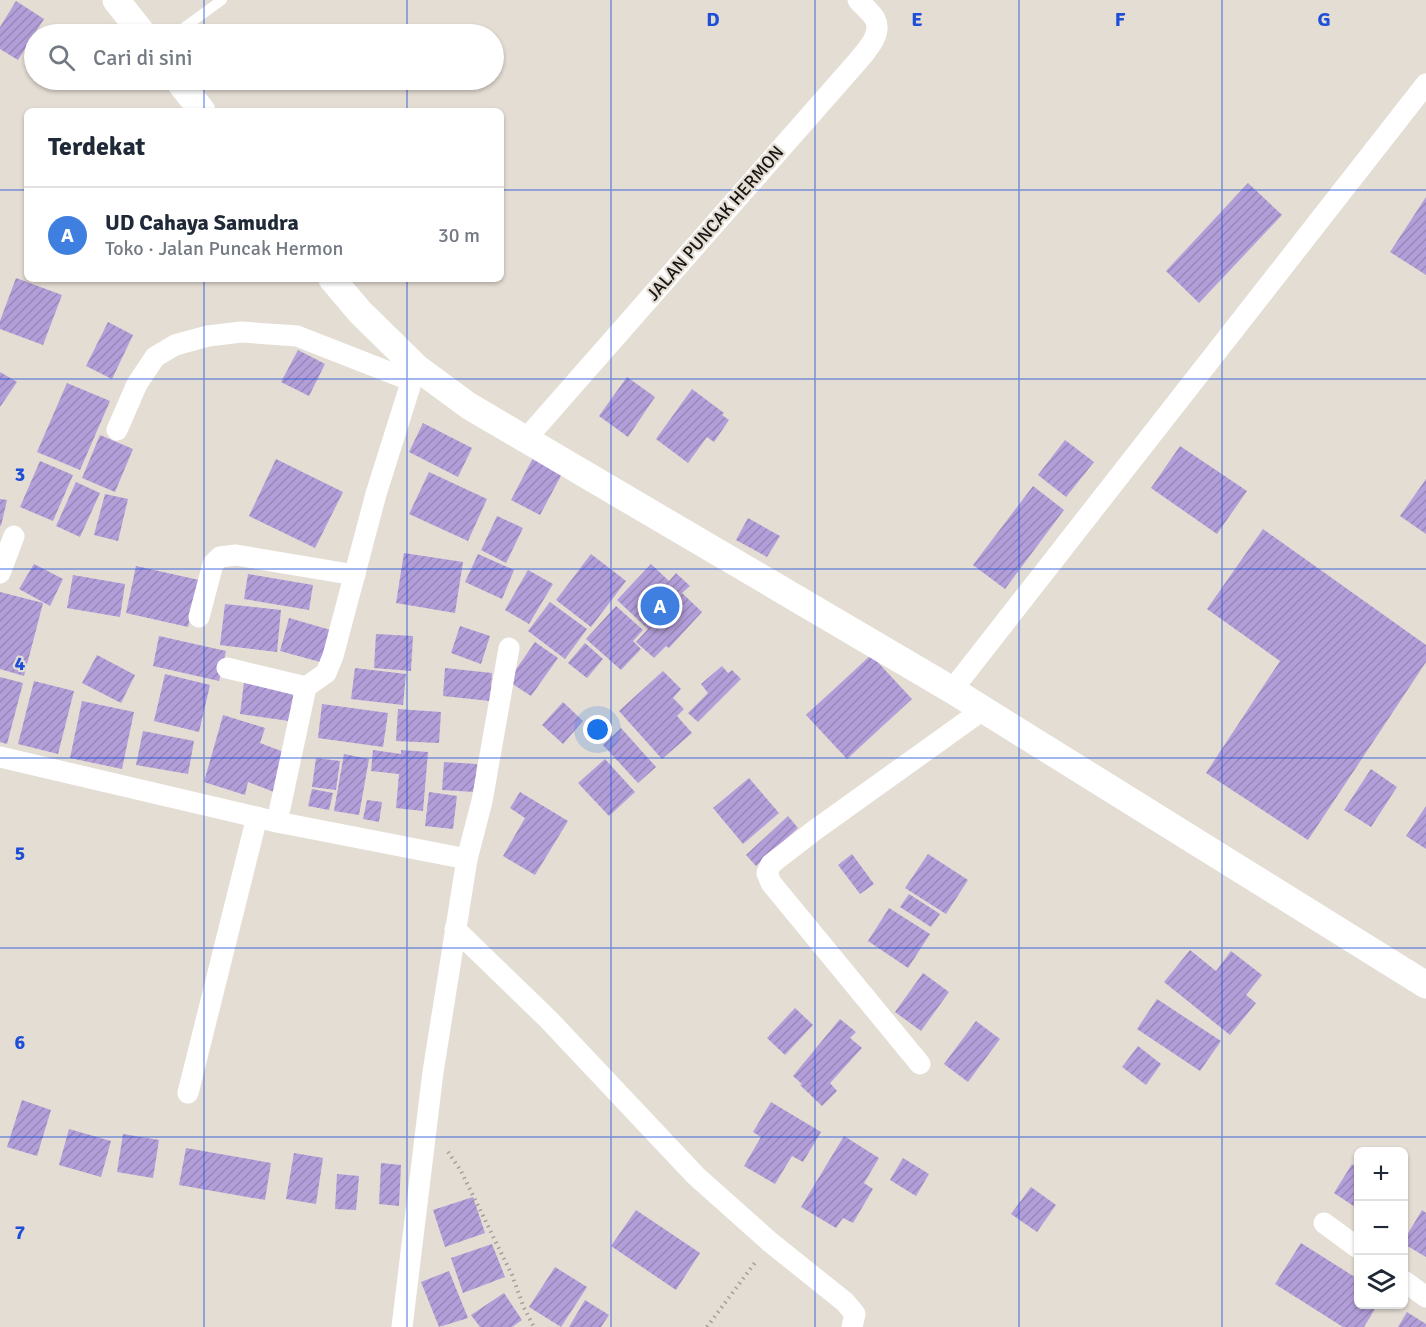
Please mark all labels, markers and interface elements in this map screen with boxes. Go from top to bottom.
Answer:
text: D [706,7,720,32]
text: E [911,7,923,32]
text: F [1115,7,1126,32]
text: G [1317,7,1331,32]
search box [24,24,504,90]
icon: search [45,41,78,74]
text: Cari di sini [93,44,193,71]
text: Terdekat [48,131,145,163]
street label: JALAN PUNCAK HERMON [642,141,788,305]
text: UD Cahaya Samudra [105,209,299,236]
text: A [61,223,74,248]
text: 30 m [438,223,480,248]
text: Toko · Jalan Puncak Hermon [105,236,343,261]
text: 3 [15,462,25,487]
pin: A [640,584,680,628]
text: 4 [15,651,26,676]
your location [583,715,612,744]
text: 5 [15,841,25,866]
text: 6 [15,1030,26,1055]
map controls [1354,1147,1408,1309]
button: + [1354,1147,1408,1201]
button: − [1354,1201,1408,1255]
text: 7 [15,1220,26,1245]
button: layers [1354,1255,1408,1309]

